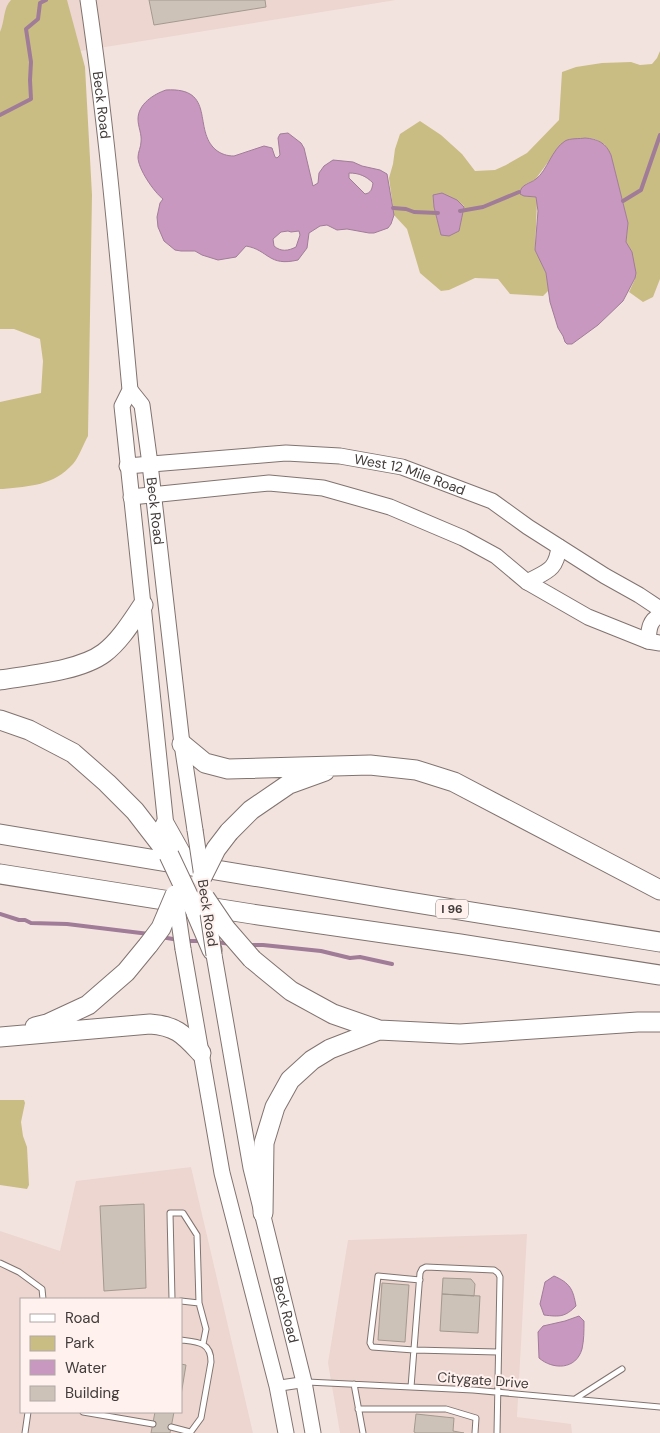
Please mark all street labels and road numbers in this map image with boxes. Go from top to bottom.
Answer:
street label: Beck Road [89,70,115,140]
street label: West 12 Mile Road [353,450,468,499]
street label: Beck Road [143,476,168,546]
street label: Beck Road [194,878,222,948]
road number: I 96 [436,900,468,919]
street label: Beck Road [269,1274,303,1345]
street label: Citygate Drive [437,1368,529,1392]

